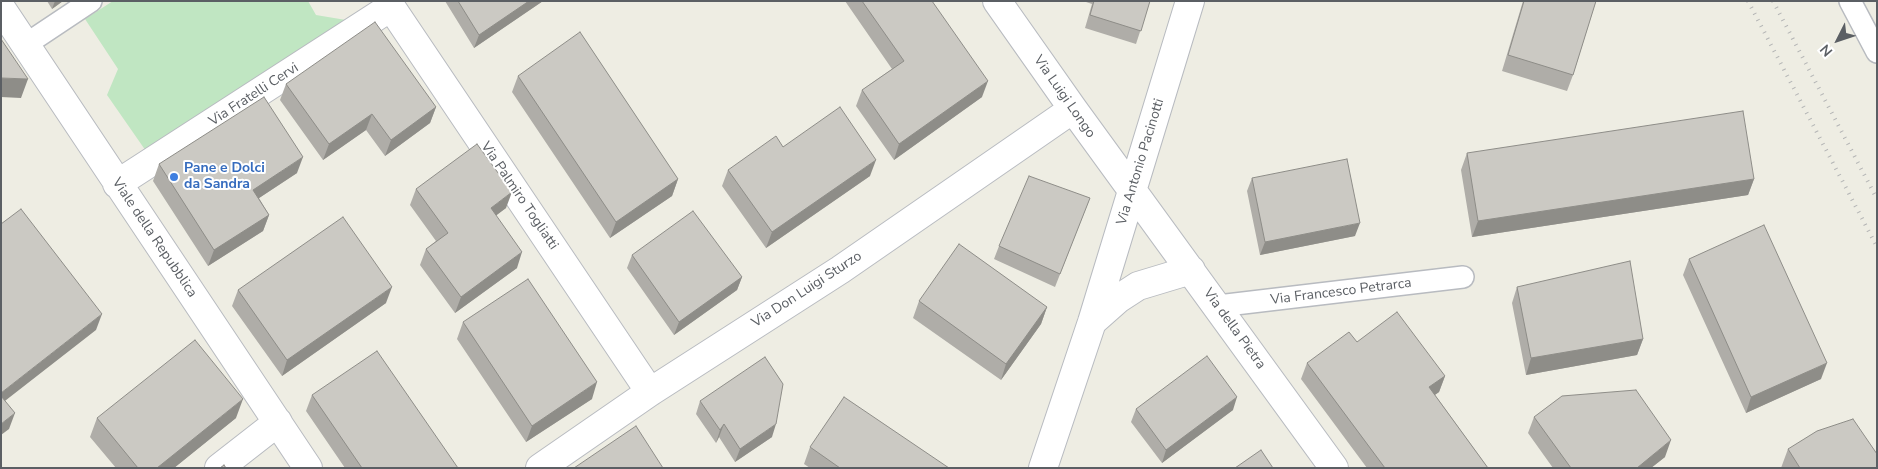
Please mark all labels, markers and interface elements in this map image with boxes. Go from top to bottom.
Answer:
north arrow [1813,15,1863,65]
text: N [1816,40,1837,60]
street label: Via Luigi Longo [1029,53,1099,141]
street label: Via Fratelli Cervi [206,60,302,130]
street label: Via Antonio Pacinotti [1114,97,1168,227]
street label: Via Palmiro Togliatti [477,139,561,253]
place label: Pane e Dolci da Sandra [184,161,265,193]
marker: Pane e Dolci da Sandra [168,171,180,183]
street label: Viale della Repubblica [108,175,200,301]
street label: Via Don Luigi Sturzo [749,248,865,332]
street label: Via Francesco Petrarca [1269,275,1413,309]
street label: Via della Pietra [1199,285,1269,373]

